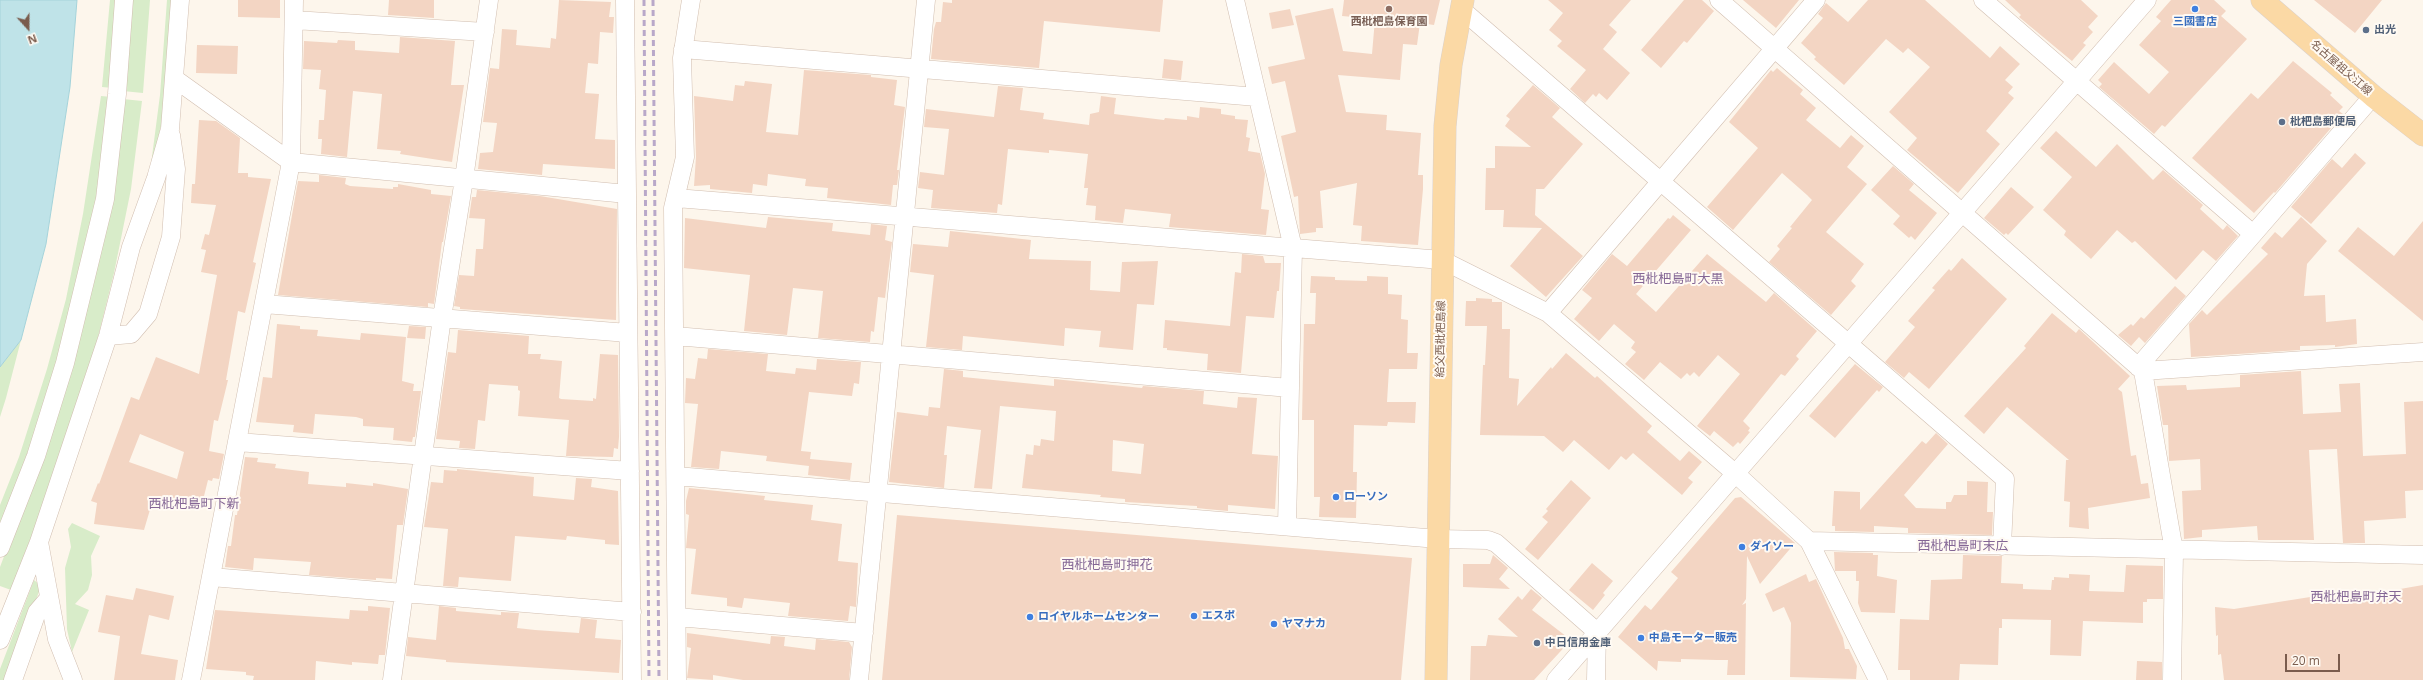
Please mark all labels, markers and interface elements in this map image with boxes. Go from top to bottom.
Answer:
marker: 西枇杷島保育園 [1384,4,1394,14]
marker: 三國書店 [2190,4,2200,14]
north arrow [8,8,48,48]
place label: 西枇杷島保育園 [1351,15,1427,29]
place label: 三國書店 [2173,15,2217,29]
place label: 出光 [2374,23,2396,37]
marker: 出光 [2361,25,2371,35]
text: N [26,31,39,48]
street label: 名古屋祖父江線 [2308,38,2374,98]
place label: 枇杷島郵便局 [2290,115,2356,129]
marker: 枇杷島郵便局 [2277,117,2287,127]
district label: 西枇杷島町大黒 [1633,271,1723,287]
street label: 給父西枇杷島線 [1434,300,1448,378]
place label: ローソン [1344,490,1388,504]
marker: ローソン [1331,492,1341,502]
district label: 西枇杷島町下新 [149,496,239,512]
district label: 西枇杷島町末広 [1918,538,2008,554]
place label: ダイソー [1750,540,1794,554]
marker: ダイソー [1737,542,1747,552]
district label: 西枇杷島町押花 [1062,557,1152,573]
district label: 西枇杷島町弁天 [2311,589,2401,605]
place label: エスポ [1202,609,1235,623]
place label: ロイヤルホームセンター [1038,610,1159,624]
marker: エスポ [1189,611,1199,621]
marker: ロイヤルホームセンター [1025,612,1035,622]
place label: ヤマナカ [1282,617,1326,631]
marker: ヤマナカ [1269,619,1279,629]
place label: 中島モーター販売 [1649,631,1737,645]
marker: 中島モーター販売 [1636,633,1646,643]
place label: 中日信用金庫 [1545,636,1611,650]
marker: 中日信用金庫 [1532,638,1542,648]
scale bar [2287,646,2342,672]
text: 20 m [2292,652,2320,669]

